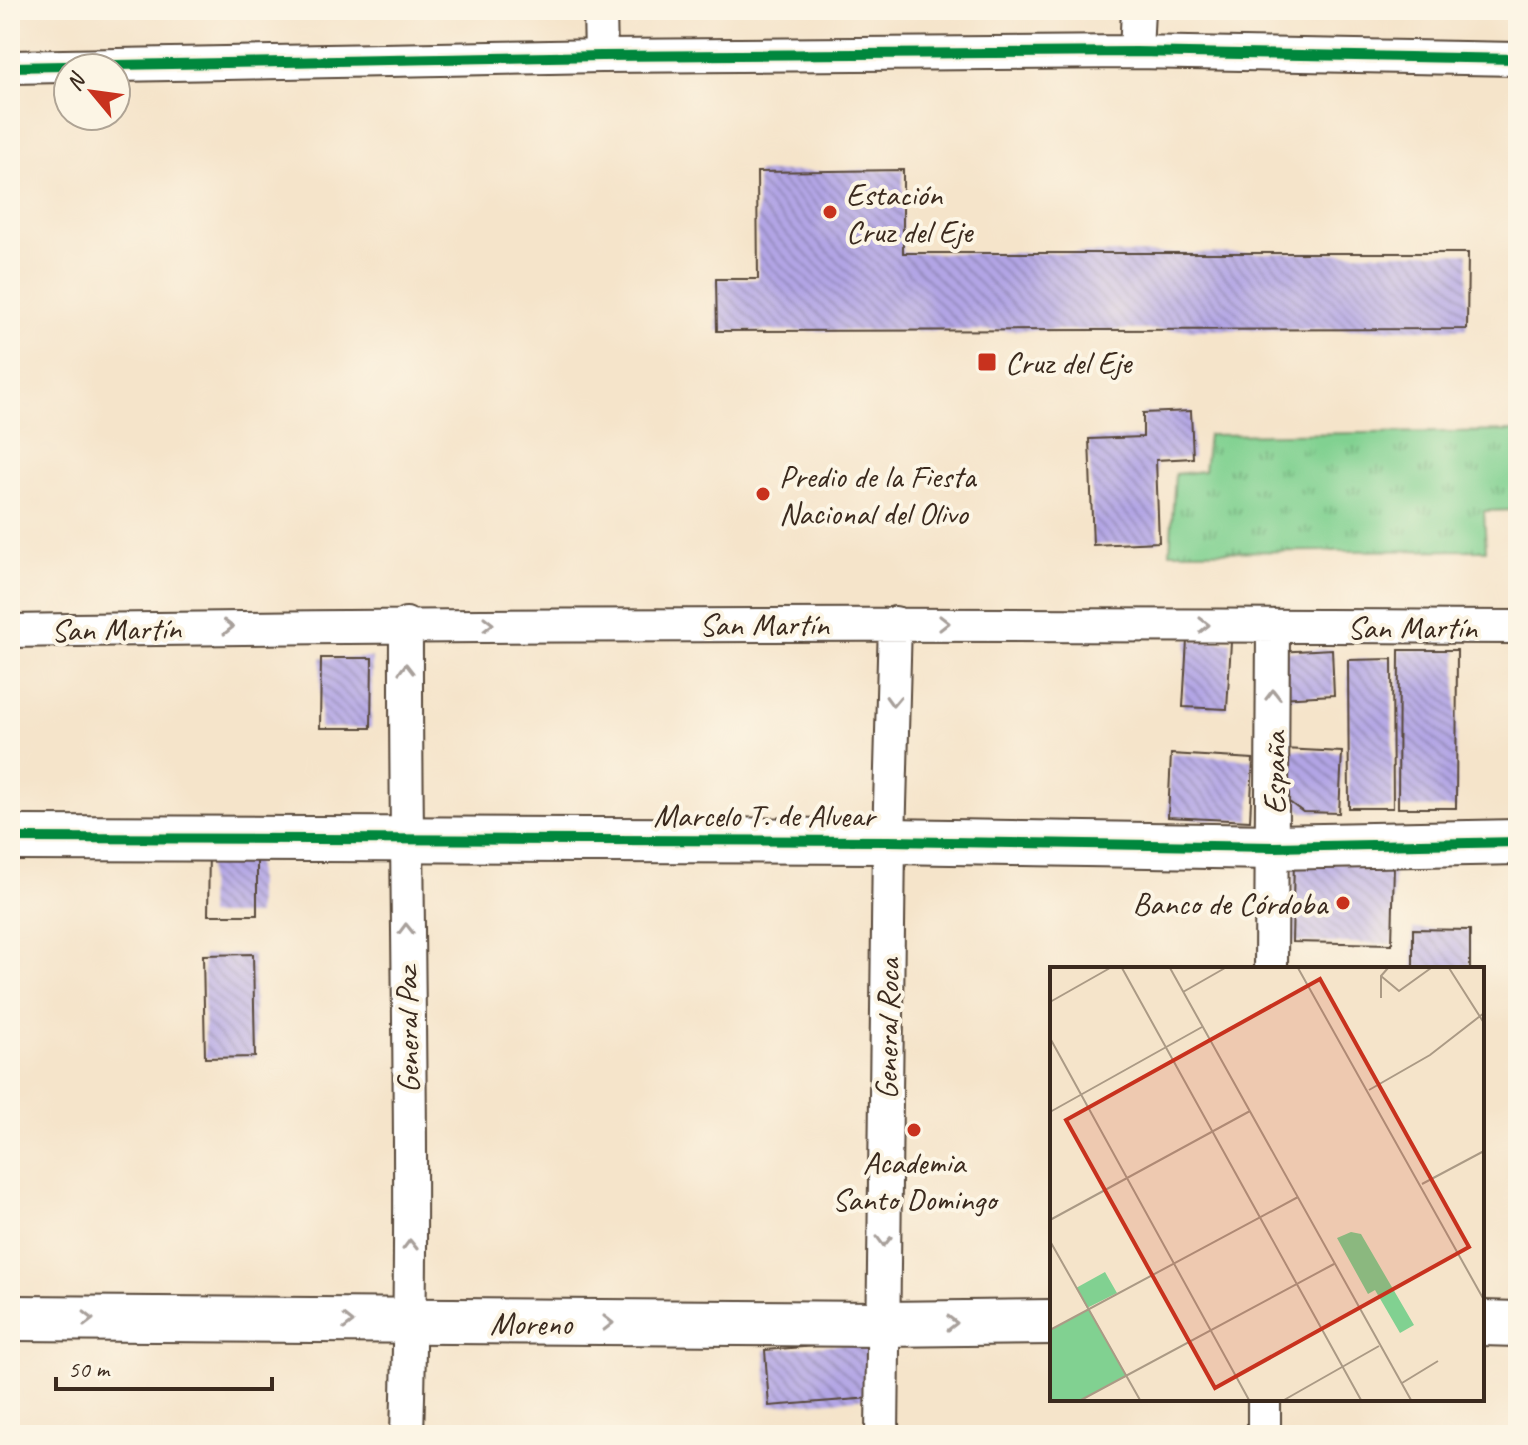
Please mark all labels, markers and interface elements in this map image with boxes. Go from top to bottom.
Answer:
north arrow [52,52,132,132]
text: N [60,67,93,96]
place label: Estación Cruz del Eje [846,174,975,252]
marker: Estación Cruz del Eje [821,203,839,221]
place label: Cruz del Eje [1005,342,1134,383]
marker: Cruz del Eje [976,351,998,373]
place label: Predio de la Fiesta Nacional del Olivo [779,456,977,534]
marker: Predio de la Fiesta Nacional del Olivo [754,485,772,503]
street label: San Martín [699,604,830,645]
street label: San Martín [1347,607,1478,648]
street label: San Martín [51,608,183,651]
one-way arrow [482,615,495,633]
one-way arrow [938,615,951,632]
one-way arrow [1198,616,1211,634]
one-way arrow [222,619,235,636]
one-way arrow [397,662,415,675]
one-way arrow [1264,688,1282,701]
one-way arrow [885,695,902,708]
street label: España [1254,730,1295,814]
street label: Marcelo T. de Alvear [653,795,878,836]
place label: Banco de Córdoba [1132,883,1329,924]
marker: Banco de Córdoba [1334,894,1352,912]
one-way arrow [397,922,415,935]
street label: General Roca [866,956,909,1100]
street label: General Paz [386,963,429,1093]
inset map [1050,967,1484,1401]
marker: Academia Santo Domingo [905,1121,923,1139]
place label: Academia Santo Domingo [832,1142,1000,1220]
one-way arrow [875,1235,893,1248]
one-way arrow [401,1238,419,1251]
street label: Moreno [490,1303,574,1344]
one-way arrow [82,1310,95,1328]
one-way arrow [342,1313,355,1331]
one-way arrow [602,1314,615,1332]
one-way arrow [946,1314,959,1332]
scale bar [56,1341,272,1391]
text: 50 m [68,1354,111,1384]

